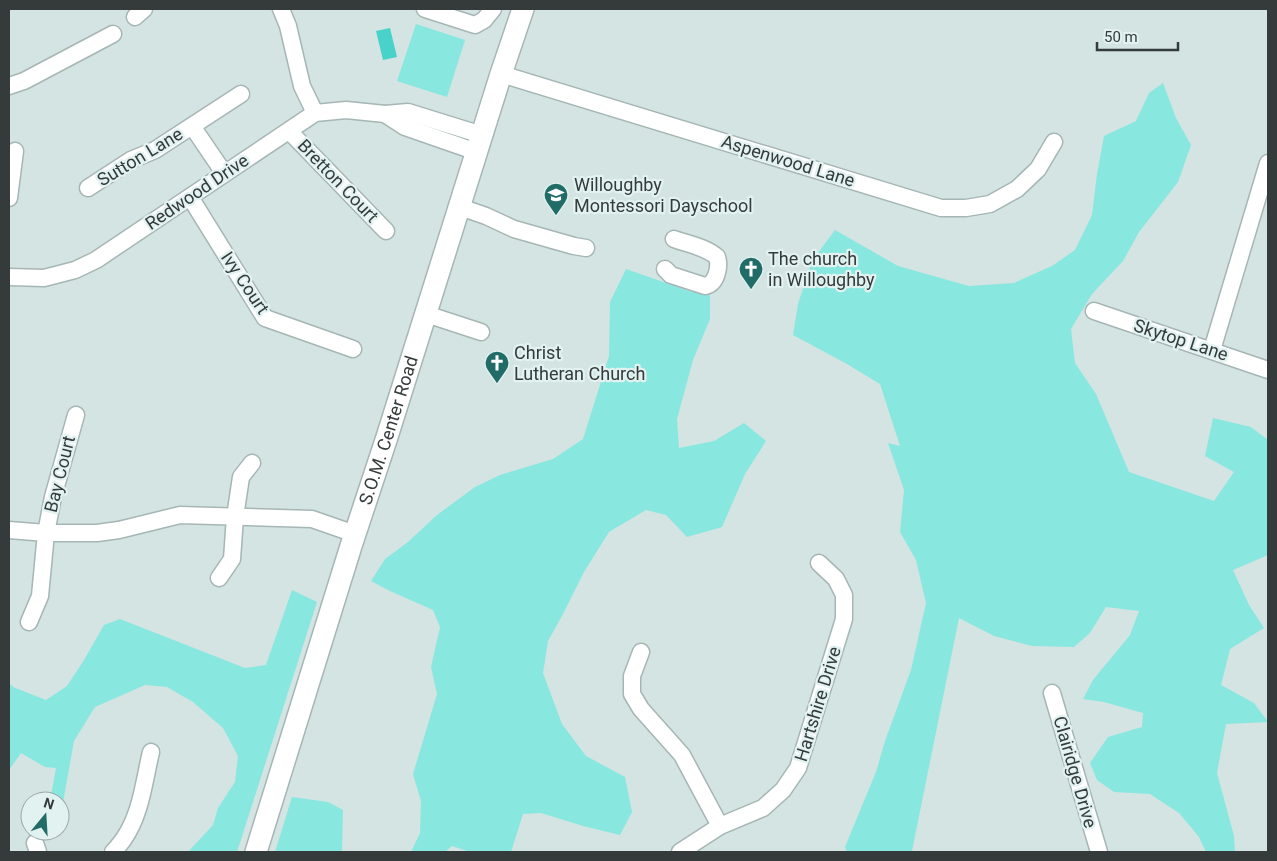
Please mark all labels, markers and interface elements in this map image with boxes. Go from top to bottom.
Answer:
scale bar [1097,20,1178,52]
text: 50 m [1104,28,1138,46]
street label: Sutton Lane [93,123,186,190]
street label: Aspenwood Lane [719,130,857,191]
street label: Bretton Court [294,135,383,227]
street label: Redwood Drive [141,149,252,234]
place label: Willoughby Montessori Dayschool [574,174,753,216]
school or university icon: Willoughby Montessori Dayschool [543,182,569,216]
street label: Ivy Court [217,247,274,318]
place label: The church in Willoughby [768,248,875,290]
church icon: The church in Willoughby [738,256,764,290]
street label: Skytop Lane [1131,314,1231,365]
place label: Christ Lutheran Church [514,342,645,384]
church icon: Christ Lutheran Church [484,350,510,384]
street label: S.O.M. Center Road [354,353,422,507]
street label: Bay Court [40,433,79,514]
street label: Hartshire Drive [790,644,845,764]
street label: Clairidge Drive [1049,713,1101,830]
north arrow [20,791,70,841]
text: N [42,794,56,813]

